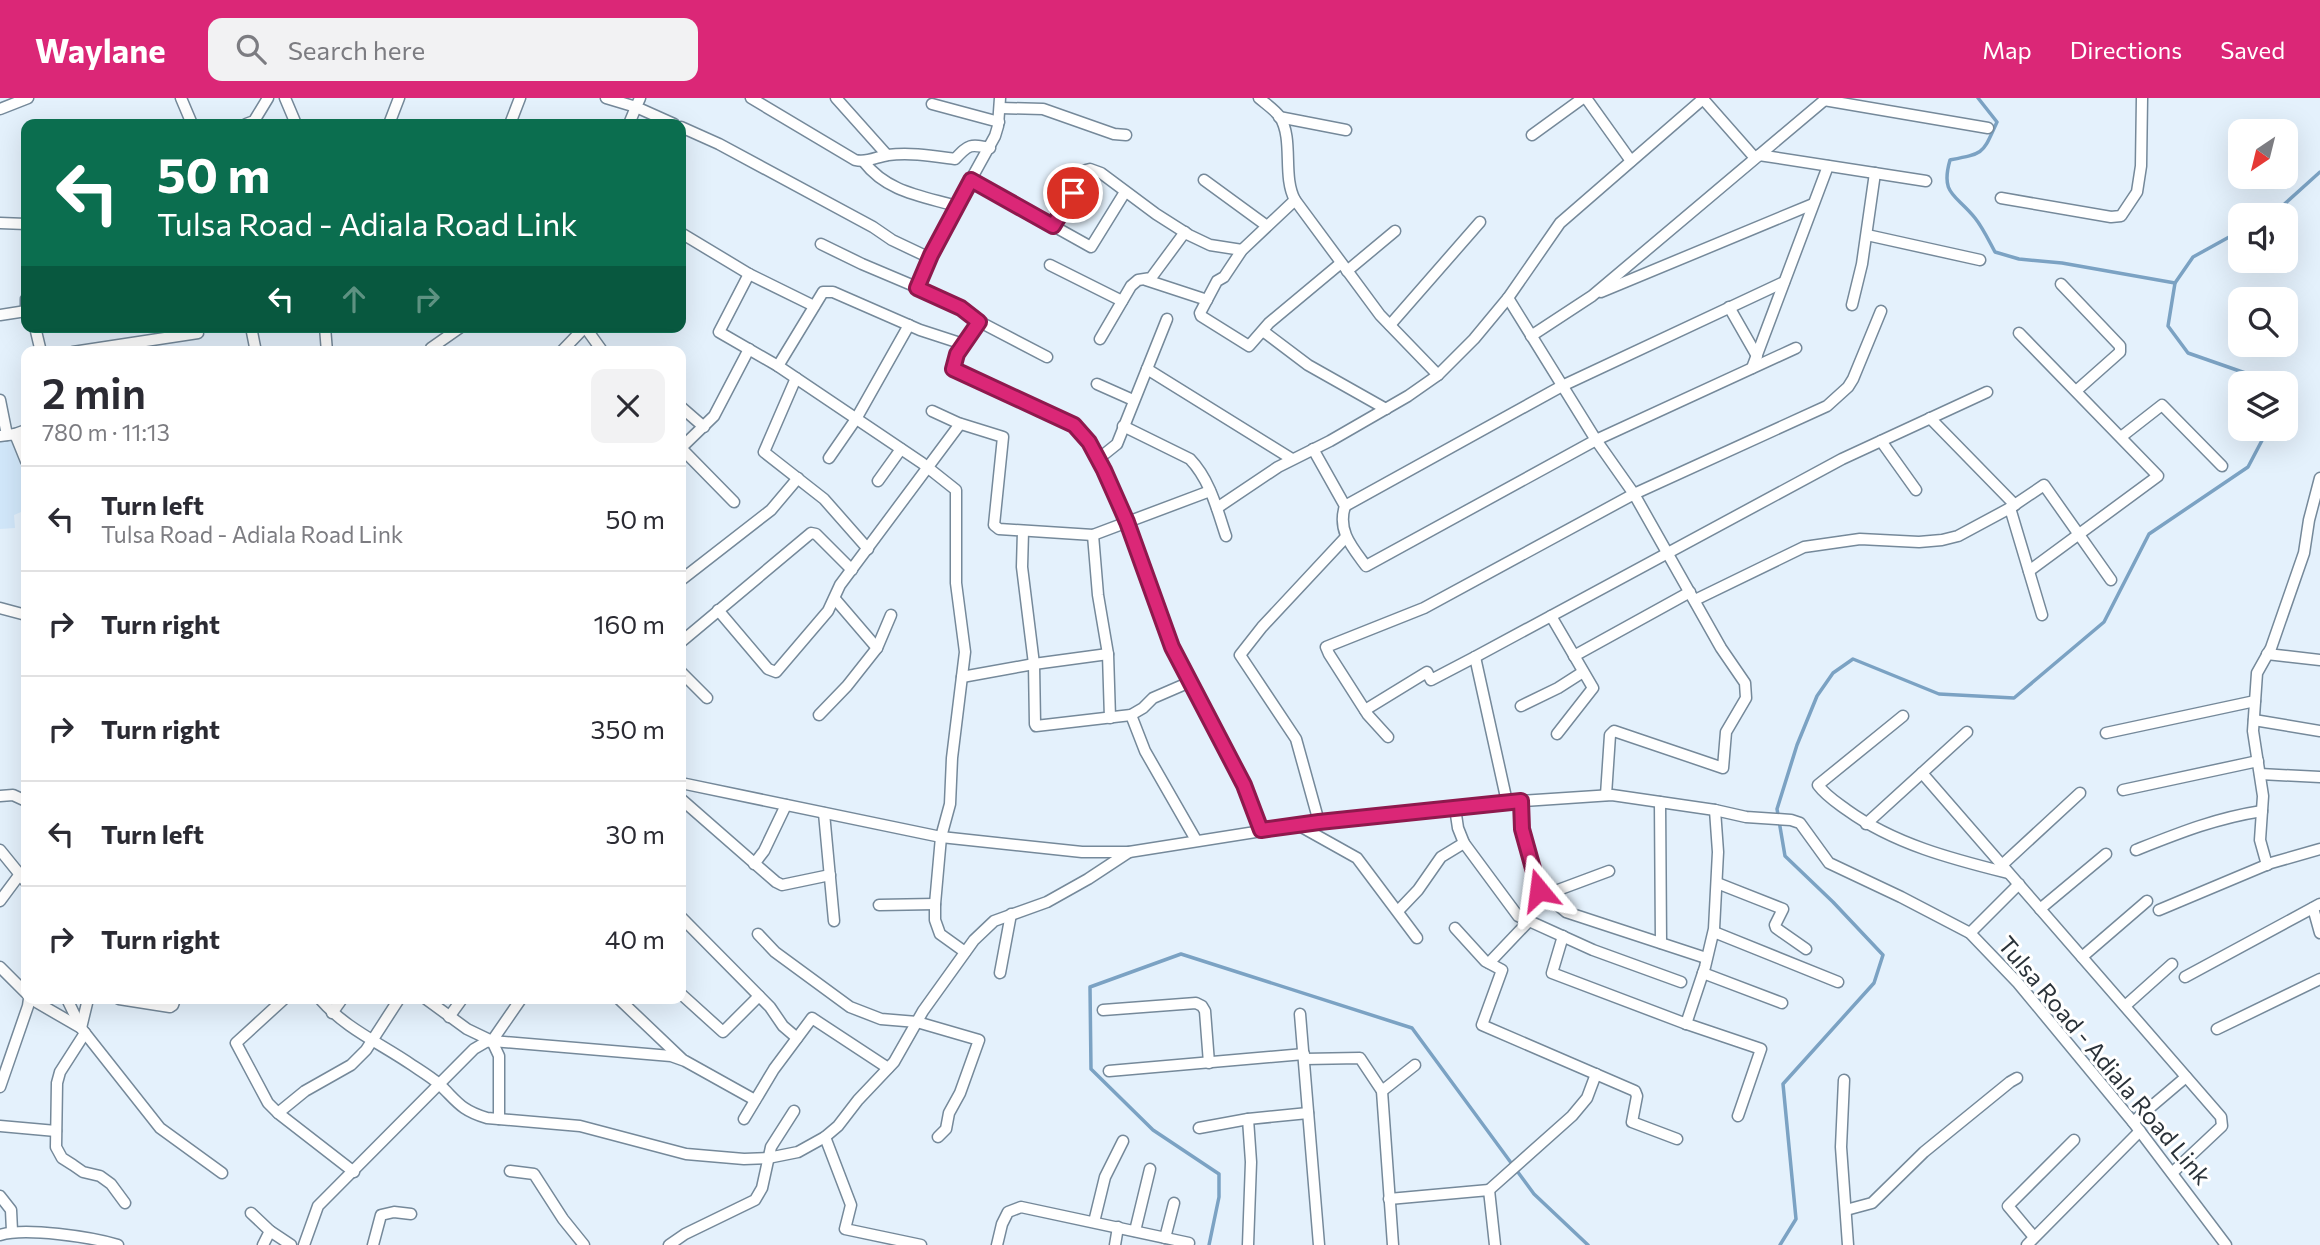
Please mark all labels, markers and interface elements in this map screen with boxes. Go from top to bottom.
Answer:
search box [208,18,698,81]
text: Waylane [35,29,166,70]
icon: search [232,30,270,68]
text: Search here [288,34,425,65]
text: Map [1982,35,2032,64]
text: Directions [2070,35,2182,64]
text: Saved [2220,35,2285,64]
north arrow [2228,119,2298,189]
map controls [2228,119,2298,441]
text: 50 m [157,143,270,203]
icon: left [42,147,133,238]
pin [1043,163,1103,223]
icon: arrive [1054,174,1092,212]
text: Tulsa Road - Adiala Road Link [157,203,578,243]
button: sound [2228,203,2298,273]
icon: left [262,280,300,318]
icon: ahead [335,280,373,318]
icon: right [408,280,446,318]
button: search [2228,287,2298,357]
text: 2 min [42,366,146,418]
button: close [591,369,665,443]
button: layers [2228,371,2298,441]
text: 780 m · 11:13 [42,418,170,446]
text: Turn left [101,489,204,520]
icon: left [42,500,80,538]
text: 50 m [605,503,665,534]
text: Tulsa Road - Adiala Road Link [101,520,403,548]
icon: right [42,605,80,643]
text: Turn right [101,608,220,639]
text: 160 m [593,608,665,639]
icon: right [42,710,80,748]
text: Turn right [101,713,220,744]
text: 350 m [591,713,665,744]
icon: left [42,815,80,853]
text: Turn left [101,818,204,849]
text: 30 m [606,818,665,849]
position arrow [1502,853,1576,927]
icon: right [42,920,80,958]
text: Turn right [101,923,220,954]
text: 40 m [605,923,665,954]
street label: Tulsa Road - Adiala Road Link [1993,930,2218,1190]

